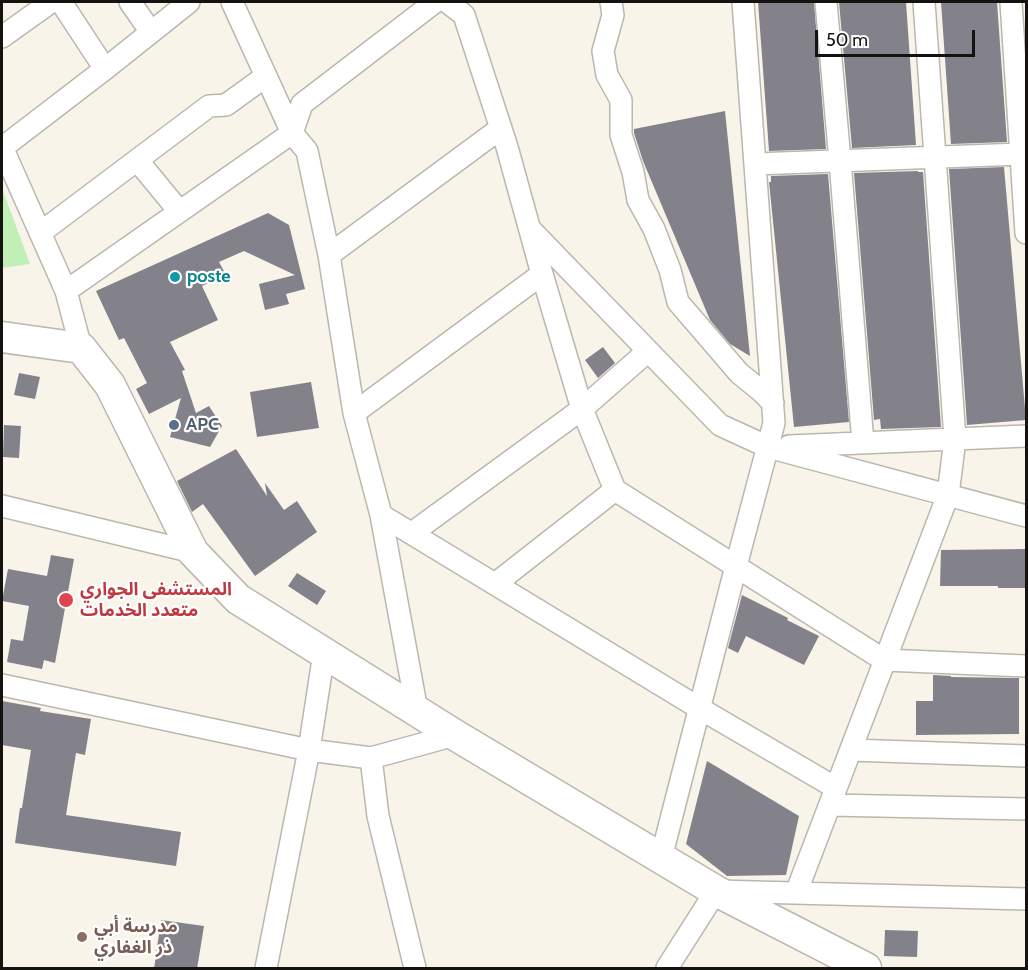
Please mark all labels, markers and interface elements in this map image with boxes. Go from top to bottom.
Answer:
scale bar [818,18,978,56]
text: 50 m [826,29,868,51]
place label: poste [187,266,231,288]
marker: poste [168,270,182,284]
place label: APC [186,414,219,436]
marker: APC [167,418,181,432]
place label: المستشفى الجواري متعدد الخدمات [80,579,232,622]
marker: المستشفى الجواري متعدد الخدمات [57,591,75,609]
place label: مدرسة أبي ذر الغفاري [94,916,178,958]
marker: مدرسة أبي ذر الغفاري [75,930,89,944]

